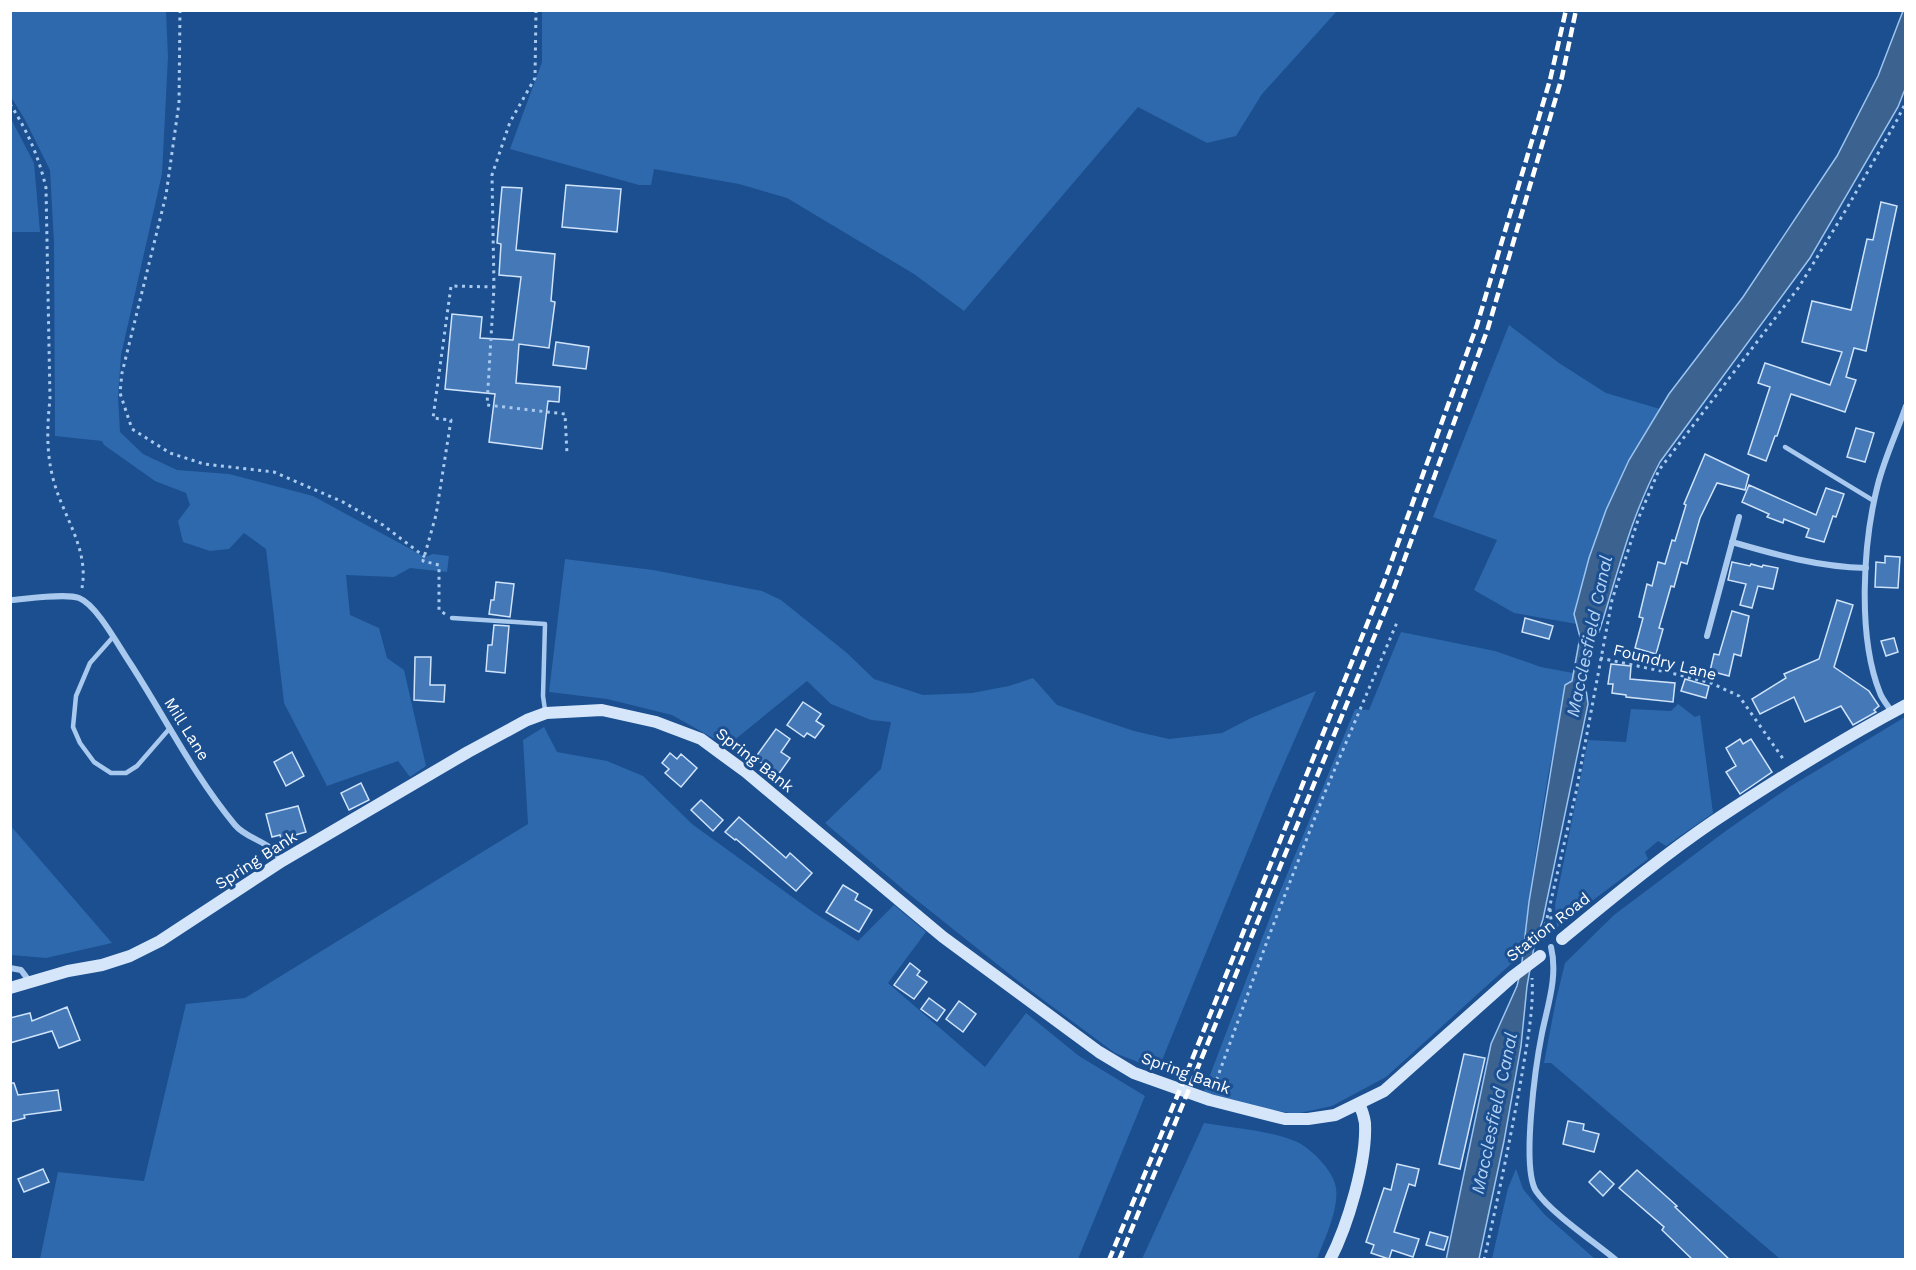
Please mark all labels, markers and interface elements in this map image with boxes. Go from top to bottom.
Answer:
water label: Macclesfield Canal [1562,553,1616,719]
street label: Foundry Lane [1611,640,1719,684]
street label: Mill Lane [160,694,214,764]
street label: Spring Bank [712,724,798,796]
street label: Spring Bank [212,827,300,893]
street label: Station Road [1502,889,1594,965]
water label: Macclesfield Canal [1467,1030,1521,1196]
street label: Spring Bank [1139,1048,1233,1098]

